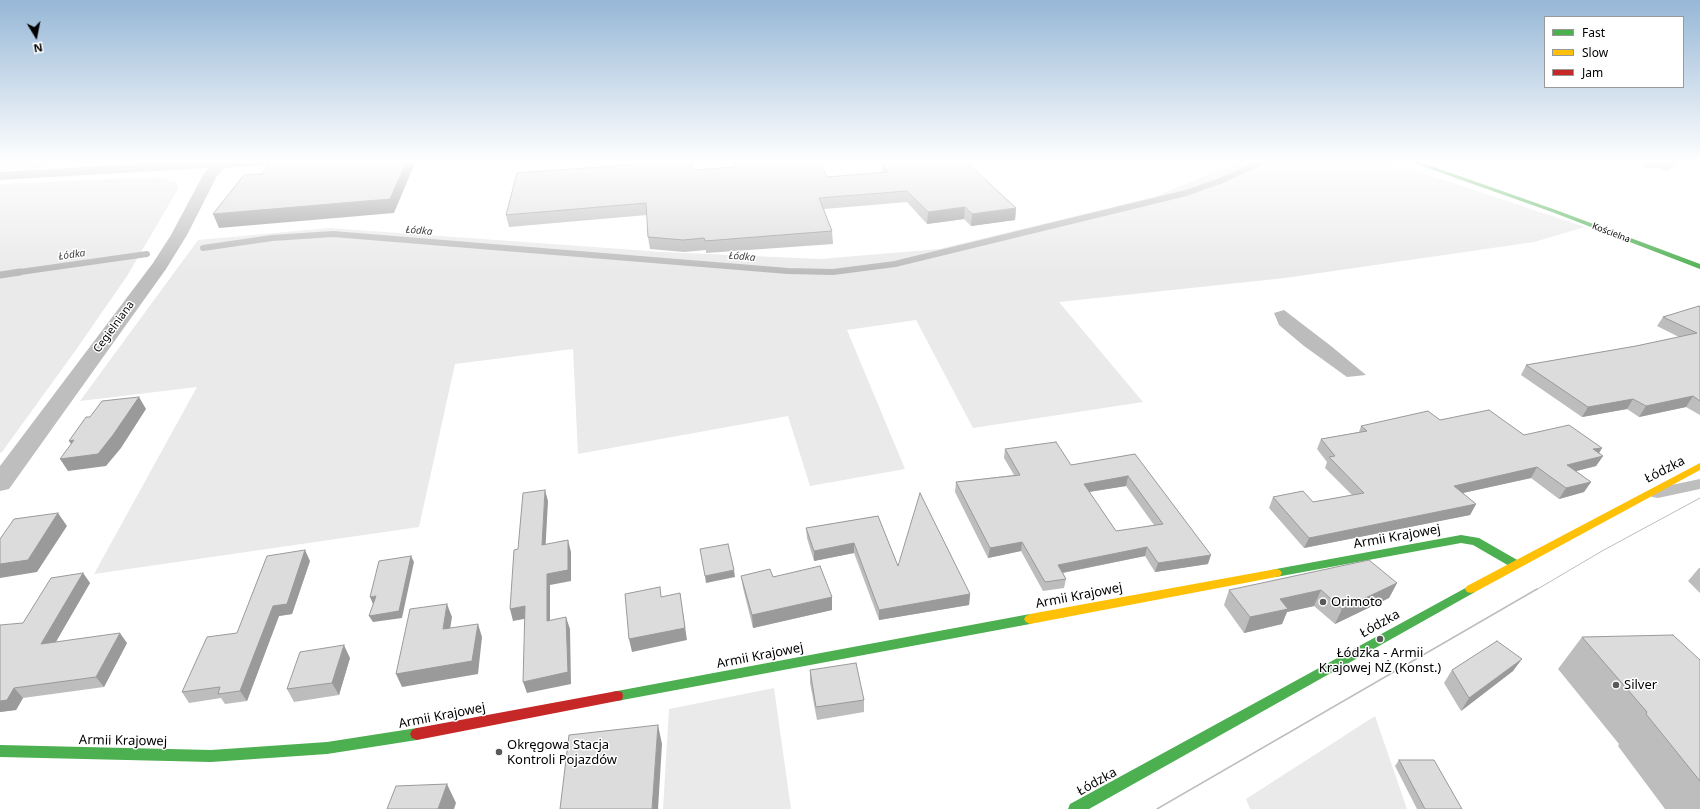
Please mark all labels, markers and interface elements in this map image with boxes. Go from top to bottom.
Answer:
north arrow [16,16,56,56]
legend [1544,16,1684,88]
text: Fast [1582,24,1605,41]
text: N [32,40,44,56]
text: Slow [1582,44,1608,61]
text: Jam [1582,64,1603,81]
street label: Kościelna [1590,221,1632,245]
water label: Łódka [405,224,433,238]
water label: Łódka [58,247,86,263]
water label: Łódka [728,250,756,264]
street label: Cegielniana [91,299,137,355]
street label: Łódzka [1642,453,1688,487]
street label: Armii Krajowej [1352,522,1442,552]
street label: Armii Krajowej [1034,580,1124,612]
place label: Orimoto [1331,594,1382,610]
marker: Orimoto [1318,597,1328,607]
street label: Łódzka [1357,607,1403,641]
marker: Łódzka - Armii Krajowej NŻ (Konst.) [1375,634,1385,644]
street label: Armii Krajowej [715,640,805,672]
place label: Łódzka - Armii Krajowej NŻ (Konst.) [1319,645,1441,676]
place label: Silver [1624,677,1657,693]
marker: Silver [1611,680,1621,690]
street label: Armii Krajowej [397,700,487,732]
street label: Armii Krajowej [79,732,167,750]
place label: Okręgowa Stacja Kontroli Pojazdów [507,737,617,768]
marker: Okręgowa Stacja Kontroli Pojazdów [494,747,504,757]
street label: Łódzka [1074,765,1120,799]

